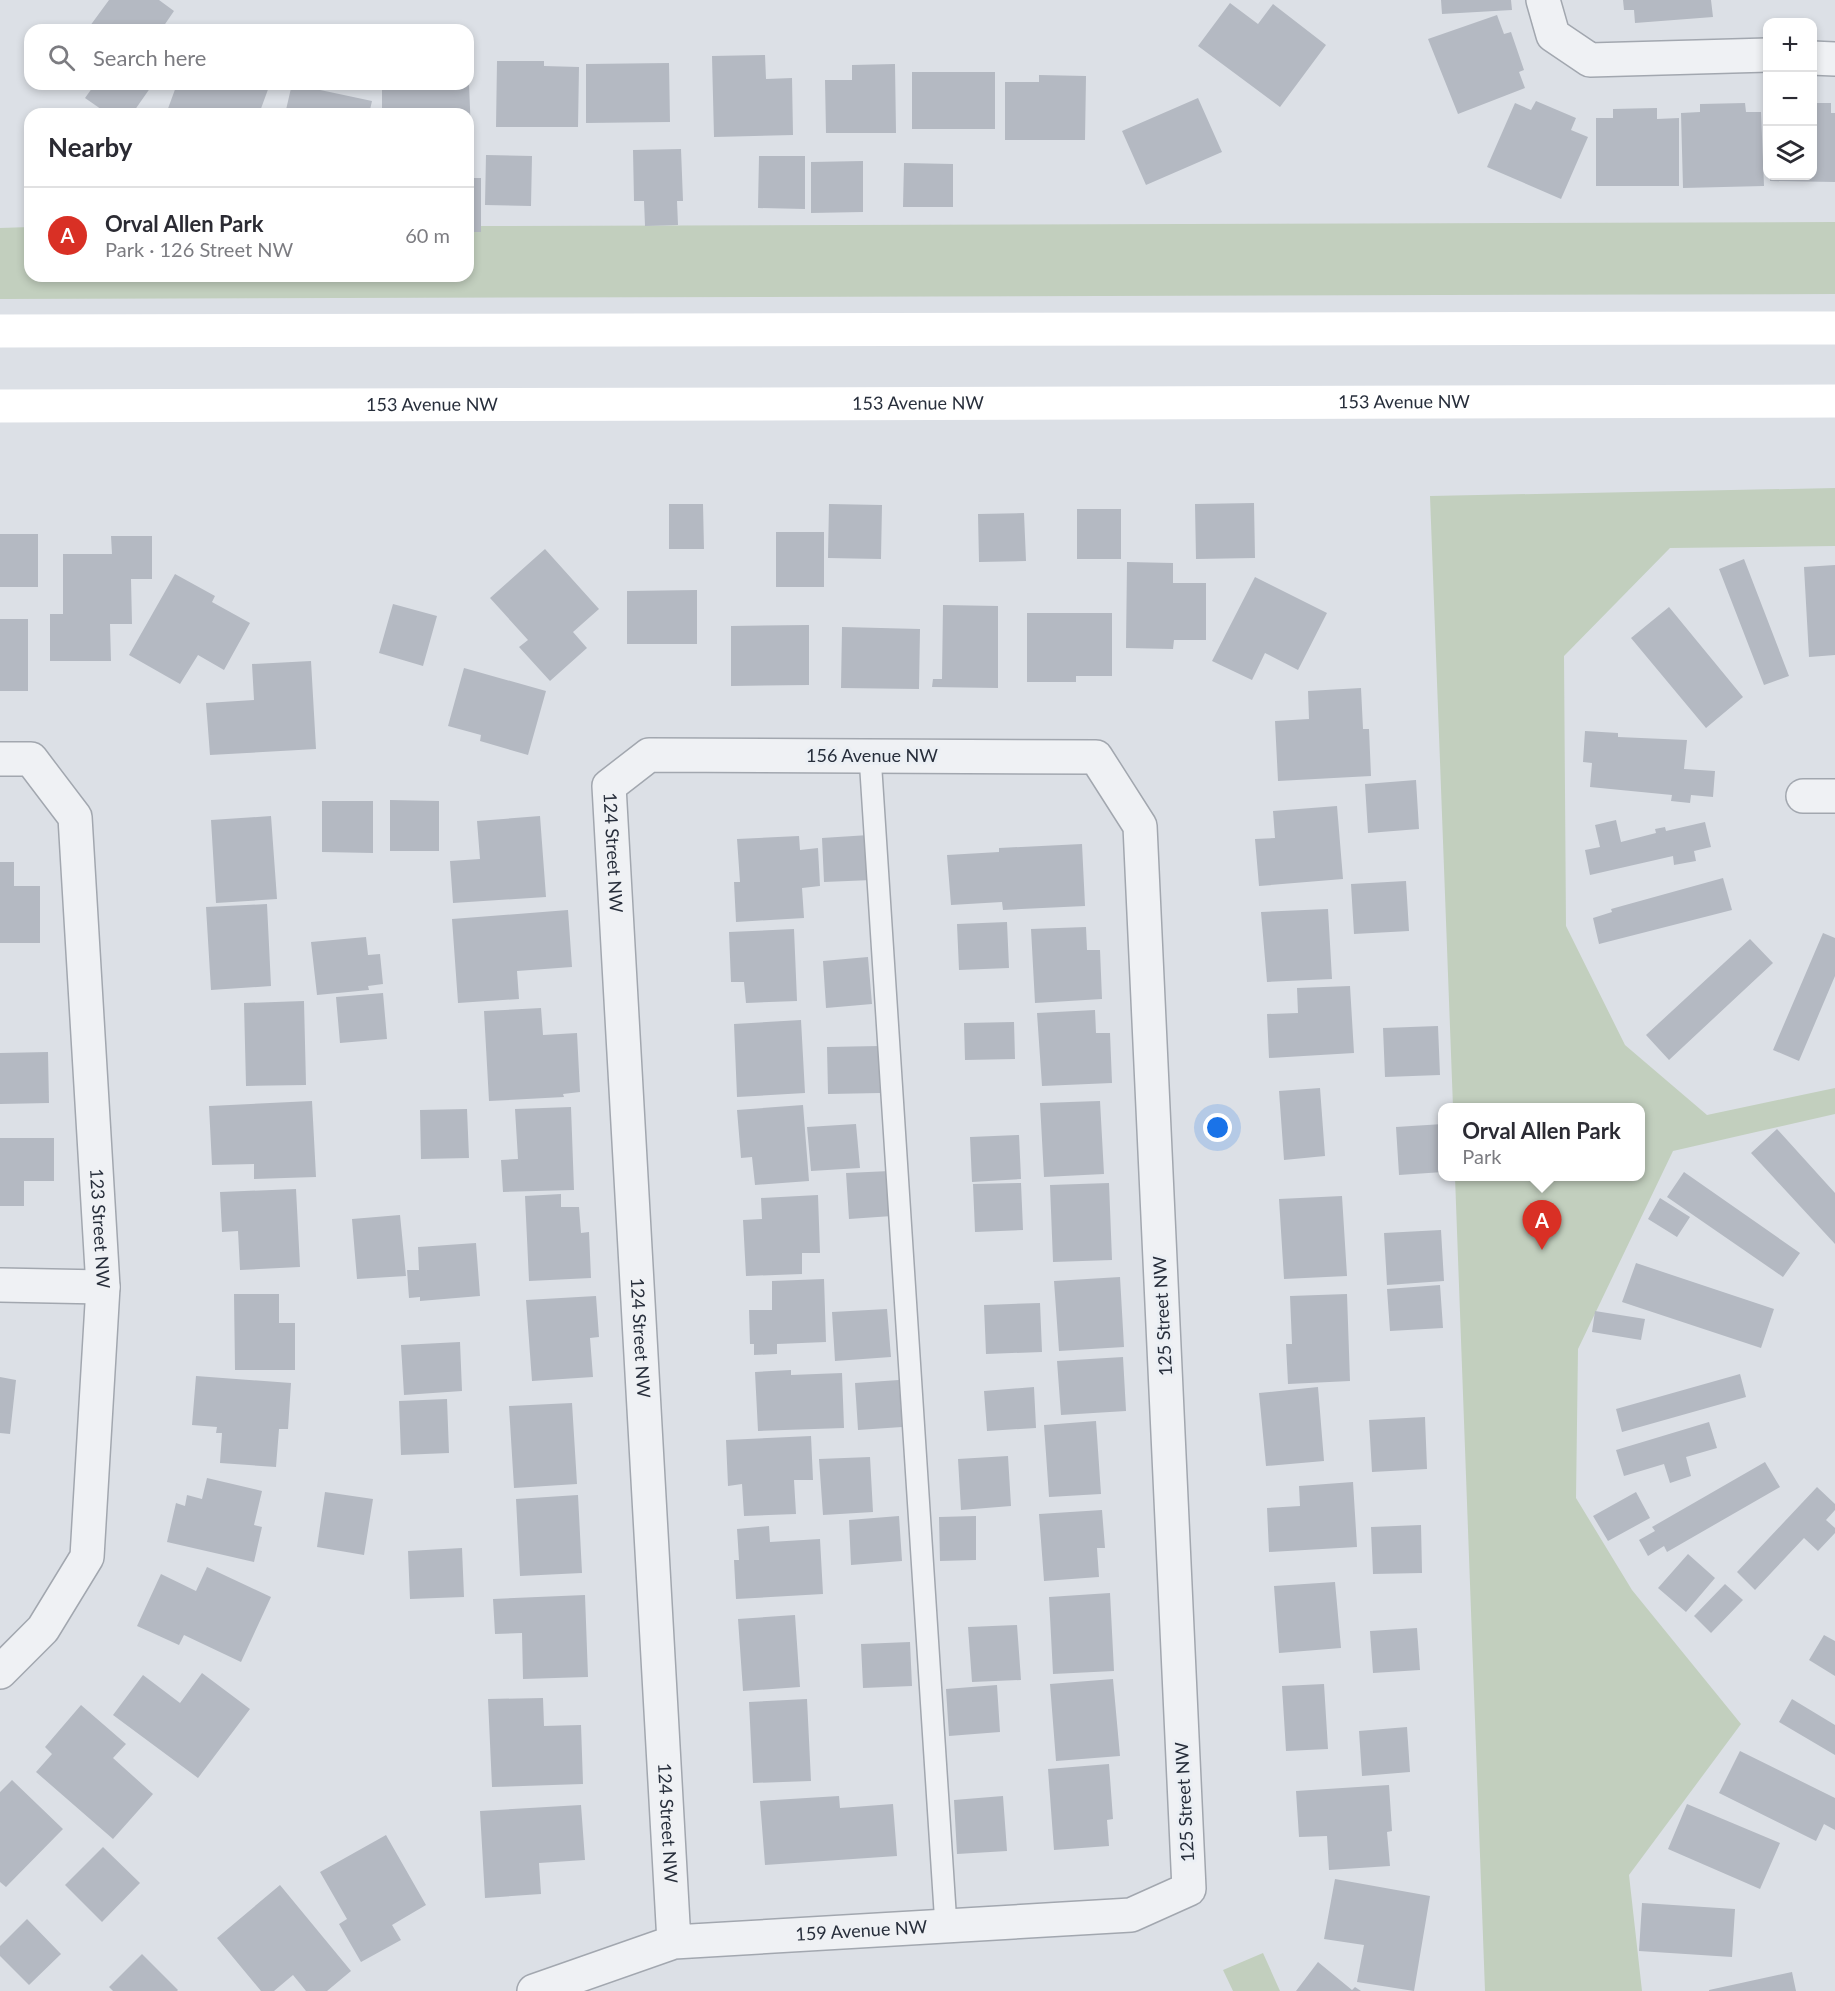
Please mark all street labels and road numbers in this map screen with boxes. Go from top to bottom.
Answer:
street label: 153 Avenue NW [1338,390,1470,412]
street label: 153 Avenue NW [852,391,984,414]
street label: 153 Avenue NW [366,393,498,415]
street label: 156 Avenue NW [806,744,938,766]
street label: 124 Street NW [599,792,628,914]
street label: 123 Street NW [86,1168,115,1290]
street label: 125 Street NW [1148,1255,1176,1377]
street label: 124 Street NW [627,1277,655,1399]
street label: 125 Street NW [1170,1741,1198,1863]
street label: 124 Street NW [654,1762,683,1884]
street label: 159 Avenue NW [795,1915,928,1945]

